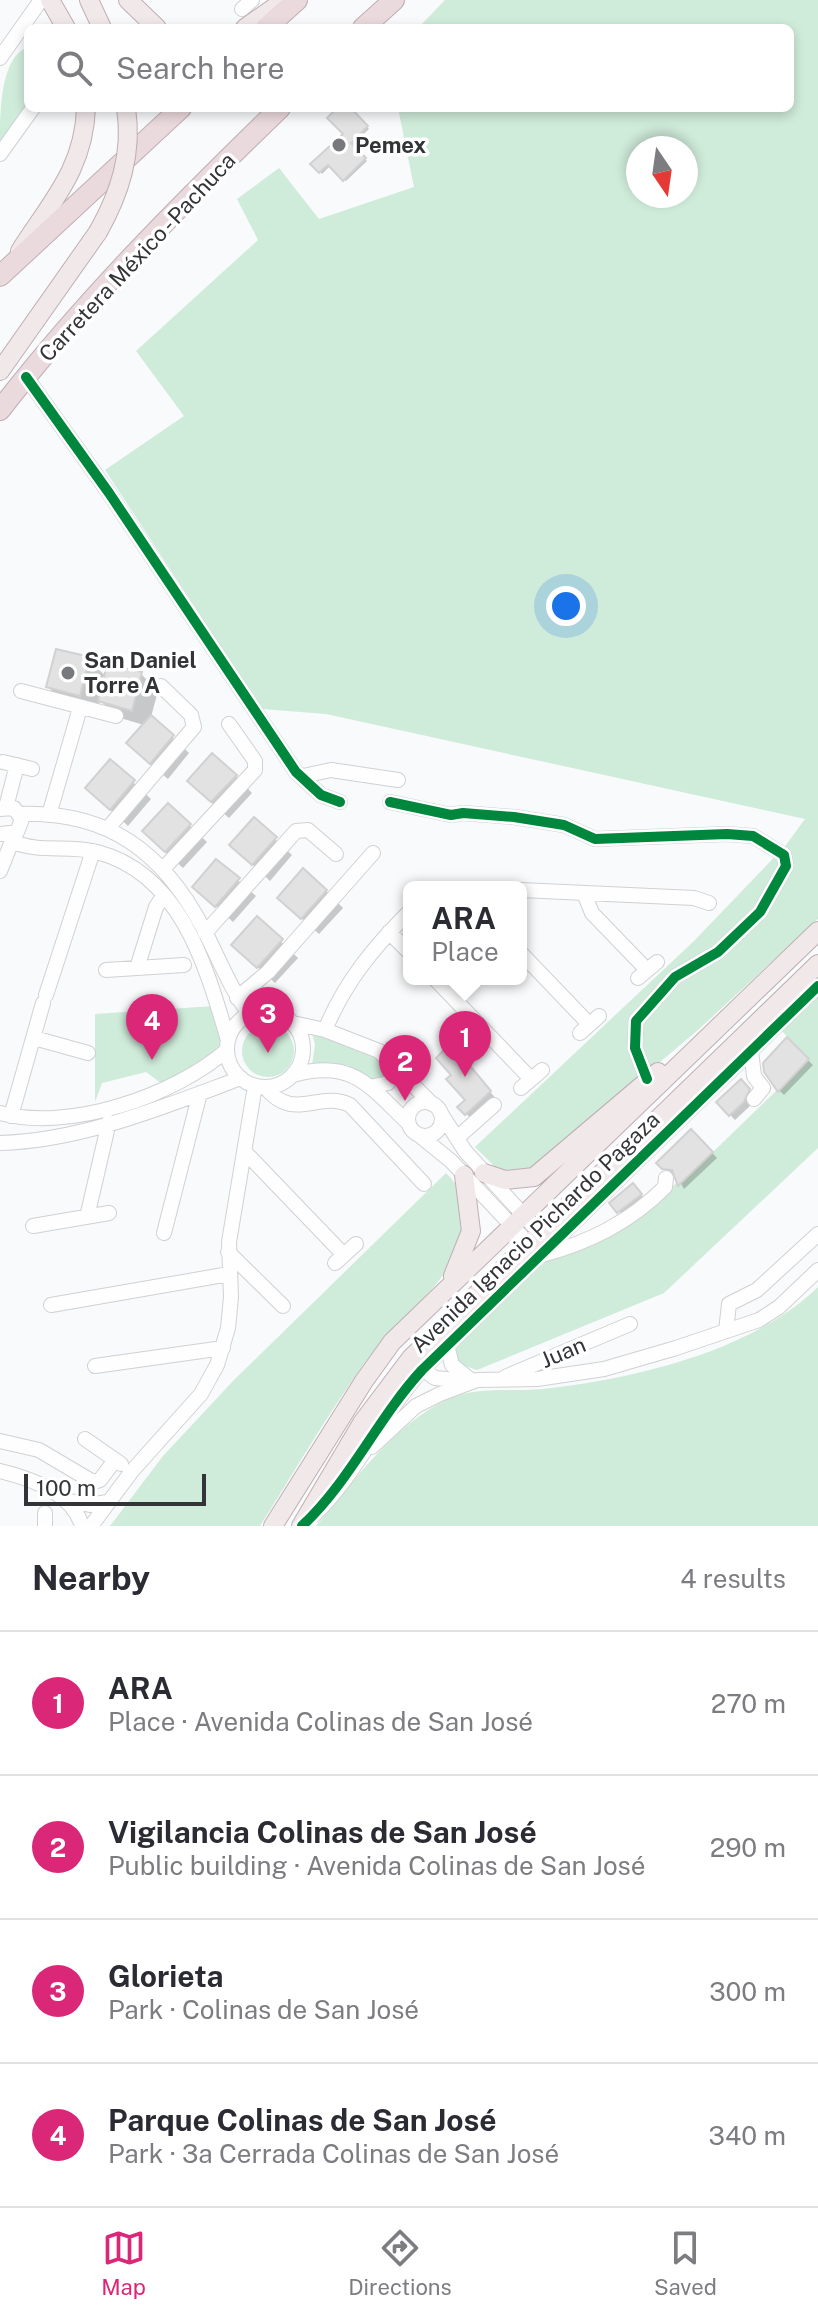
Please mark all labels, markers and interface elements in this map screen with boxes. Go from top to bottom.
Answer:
search box [24,24,794,112]
icon: search [52,46,96,90]
text: Search here [116,50,284,86]
place label: Pemex [355,132,426,158]
marker: Pemex [330,136,348,154]
north arrow [626,136,698,208]
street label: Carretera México - Pachuca [33,147,241,367]
your location [546,586,586,626]
place label: San Daniel Torre A [84,647,197,698]
marker: San Daniel Torre A [59,664,77,682]
popup [403,881,527,985]
text: ARA [431,900,496,936]
text: Place [431,936,499,967]
pin: 3 [242,987,294,1053]
pin: 4 [126,994,178,1060]
pin: 1 [439,1011,491,1077]
pin: 2 [379,1035,431,1101]
street label: Avenida Ignacio Pichardo Pagaza [405,1106,665,1358]
street label: Juan [537,1331,589,1373]
scale bar [24,1470,206,1506]
text: 100 m [36,1475,96,1501]
text: Nearby [32,1558,150,1598]
text: 4 results [680,1563,786,1594]
text: ARA [108,1670,173,1706]
text: 1 [52,1688,64,1719]
text: 270 m [711,1688,786,1719]
text: Place · Avenida Colinas de San José [108,1706,533,1737]
text: Vigilancia Colinas de San José [108,1814,537,1850]
text: 2 [50,1832,66,1863]
text: 290 m [710,1832,786,1863]
text: Public building · Avenida Colinas de San José [108,1850,645,1881]
text: Glorieta [108,1958,224,1994]
text: 3 [49,1976,67,2007]
text: 300 m [709,1976,786,2007]
text: Park · Colinas de San José [108,1994,419,2025]
text: Parque Colinas de San José [108,2102,497,2138]
text: 4 [49,2120,67,2151]
text: 340 m [709,2120,786,2151]
text: Park · 3a Cerrada Colinas de San José [108,2138,559,2169]
tab: Map [101,2226,146,2300]
tab: Directions [348,2226,452,2300]
tab: Saved [654,2226,717,2300]

